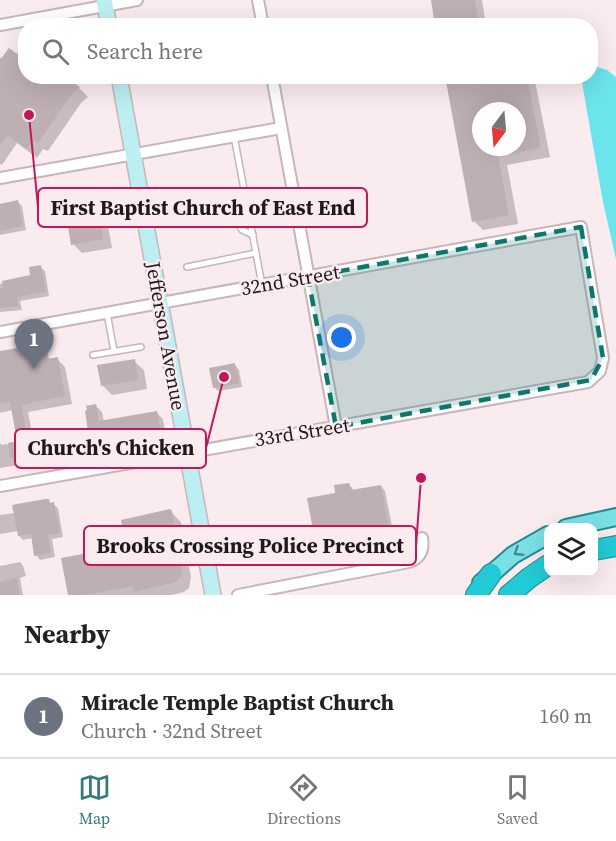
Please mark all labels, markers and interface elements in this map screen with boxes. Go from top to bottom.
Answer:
search box [18,18,598,84]
icon: search [39,35,72,68]
text: Search here [87,36,203,66]
north arrow [472,102,526,156]
callout: First Baptist Church of East End [38,188,367,227]
text: First Baptist Church of East End [50,193,356,222]
street label: 32nd Street [238,257,342,302]
street label: Jefferson Avenue [139,258,193,413]
pin: 1 [15,320,54,369]
your location [327,323,356,352]
street label: 33rd Street [252,411,352,453]
callout: Church's Chicken [15,429,206,468]
text: Church's Chicken [27,433,195,462]
map controls [544,523,598,577]
button: layers [544,523,598,577]
callout: Brooks Crossing Police Precinct [84,526,416,565]
text: Brooks Crossing Police Precinct [96,531,404,560]
one-way arrow [514,545,525,556]
text: Nearby [24,616,110,652]
text: Miracle Temple Baptist Church [81,687,394,717]
text: 1 [38,702,49,730]
text: 160 m [539,702,592,730]
text: Church · 32nd Street [81,717,262,745]
tab: Map [78,771,111,829]
tab: Directions [267,771,341,829]
tab: Saved [497,771,538,829]

